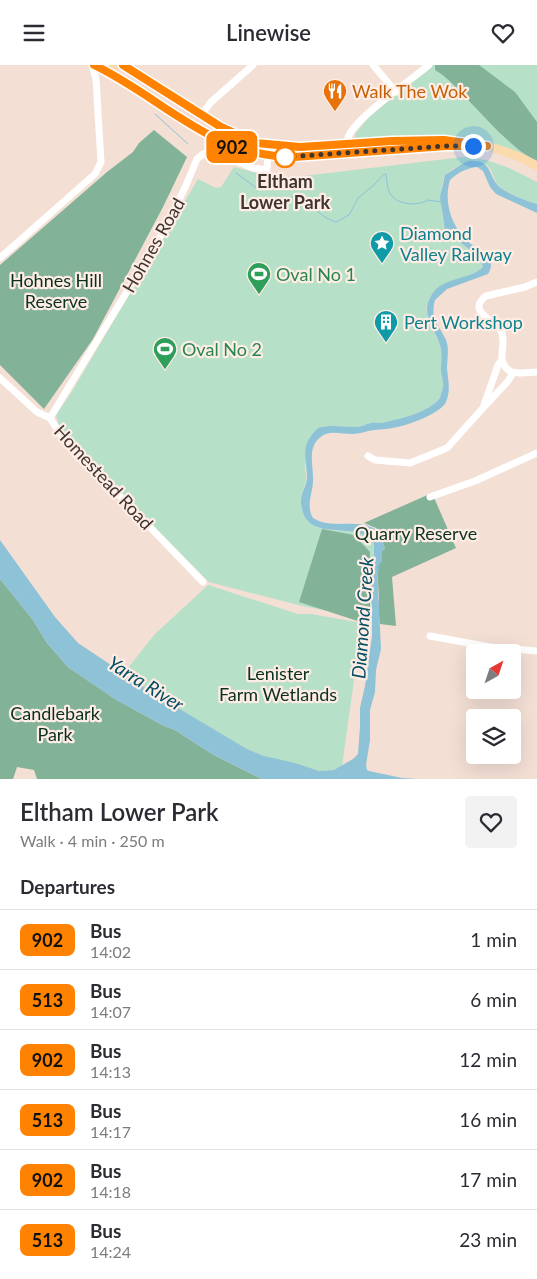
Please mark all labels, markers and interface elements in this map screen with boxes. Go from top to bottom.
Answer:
icon: menu [20,19,48,47]
text: Linewise [226,19,311,46]
icon: heart [489,19,517,47]
restaurant icon: Walk The Wok [322,78,348,112]
place label: Walk The Wok [352,80,468,102]
line badge: 902 [203,131,261,163]
your location [461,134,486,159]
text: 902 [216,136,248,158]
marker: Eltham Lower Park [274,146,296,168]
place label: Eltham Lower Park [240,170,330,213]
street label: Hohnes Road [117,194,189,296]
place label: Diamond Valley Railway [400,222,512,265]
place icon: Diamond Valley Railway [369,230,395,264]
sports icon: Oval No 1 [246,261,272,295]
place label: Oval No 1 [276,263,356,285]
park label: Hohnes Hill Reserve [10,269,102,312]
building icon: Pert Workshop [373,309,399,343]
place label: Pert Workshop [404,311,523,333]
sports icon: Oval No 2 [152,336,178,370]
place label: Oval No 2 [182,338,262,360]
street label: Homestead Road [50,420,158,534]
park label: Quarry Reserve [355,522,477,544]
water label: Diamond Creek [346,555,378,680]
north arrow [466,644,521,699]
map controls [466,644,521,764]
water label: Yarra River [104,651,189,716]
park label: Lenister Farm Wetlands [219,662,337,705]
park label: Candlebark Park [10,702,101,745]
button: layers [466,709,521,764]
button: heart [465,796,517,848]
text: Eltham Lower Park [20,797,219,826]
text: Walk · 4 min · 250 m [20,831,165,850]
text: Departures [20,875,115,898]
text: Bus [90,919,121,942]
text: 1 min [470,928,517,951]
text: 902 [32,929,63,951]
text: 14:02 [90,942,131,961]
text: Bus [90,979,121,1002]
text: 6 min [470,988,517,1011]
text: 513 [32,989,63,1011]
text: 14:07 [90,1002,131,1021]
text: Bus [90,1039,121,1062]
text: 12 min [459,1048,517,1071]
text: 902 [32,1049,63,1071]
text: 14:13 [90,1062,131,1081]
text: Bus [90,1099,121,1122]
text: 16 min [459,1108,517,1131]
text: 513 [32,1109,63,1131]
text: 14:17 [90,1122,131,1141]
text: Bus [90,1159,121,1182]
text: 17 min [459,1168,517,1191]
text: 902 [32,1169,63,1191]
text: 14:18 [90,1182,131,1201]
text: Bus [90,1219,121,1242]
text: 23 min [459,1228,517,1251]
text: 513 [32,1229,63,1251]
text: 14:24 [90,1242,131,1261]

